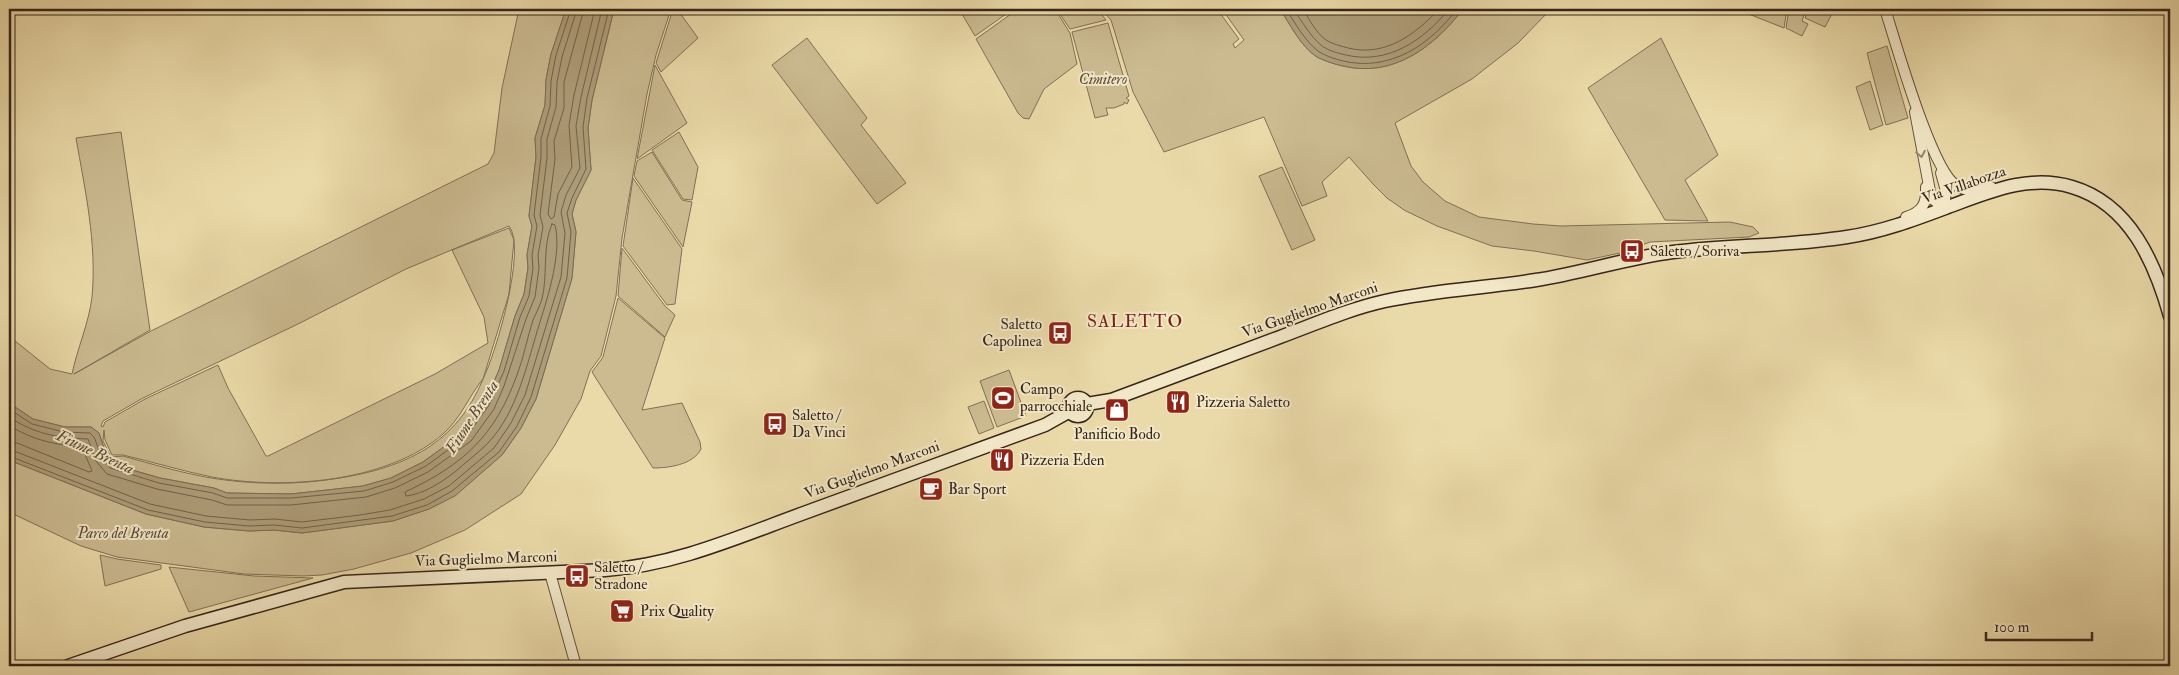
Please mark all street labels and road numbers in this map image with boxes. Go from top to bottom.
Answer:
street label: Via Villabozza [1920,161,2009,208]
street label: Via Guglielmo Marconi [1240,278,1380,342]
street label: Via Guglielmo Marconi [802,437,942,503]
street label: Via Guglielmo Marconi [414,547,558,571]

